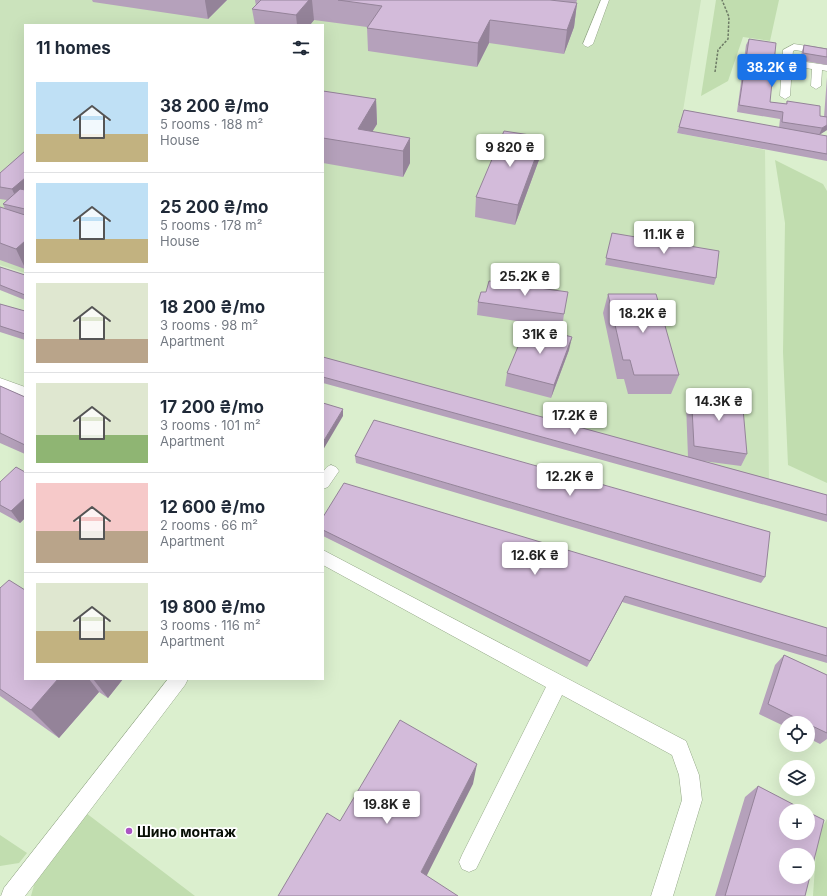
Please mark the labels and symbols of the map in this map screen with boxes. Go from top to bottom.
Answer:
pin: 38.2K ₴ [735,54,809,88]
pin: 9 820 ₴ [473,134,547,168]
pin: 11.1K ₴ [627,221,701,255]
pin: 25.2K ₴ [488,263,562,297]
pin: 18.2K ₴ [606,300,680,334]
pin: 31K ₴ [512,321,568,355]
pin: 14.3K ₴ [682,388,756,422]
pin: 17.2K ₴ [538,402,612,436]
pin: 12.2K ₴ [533,463,607,497]
pin: 12.6K ₴ [498,542,572,576]
pin: 19.8K ₴ [350,791,424,825]
place label: Шино монтаж [137,823,236,840]
marker: Шино монтаж [124,826,134,836]

